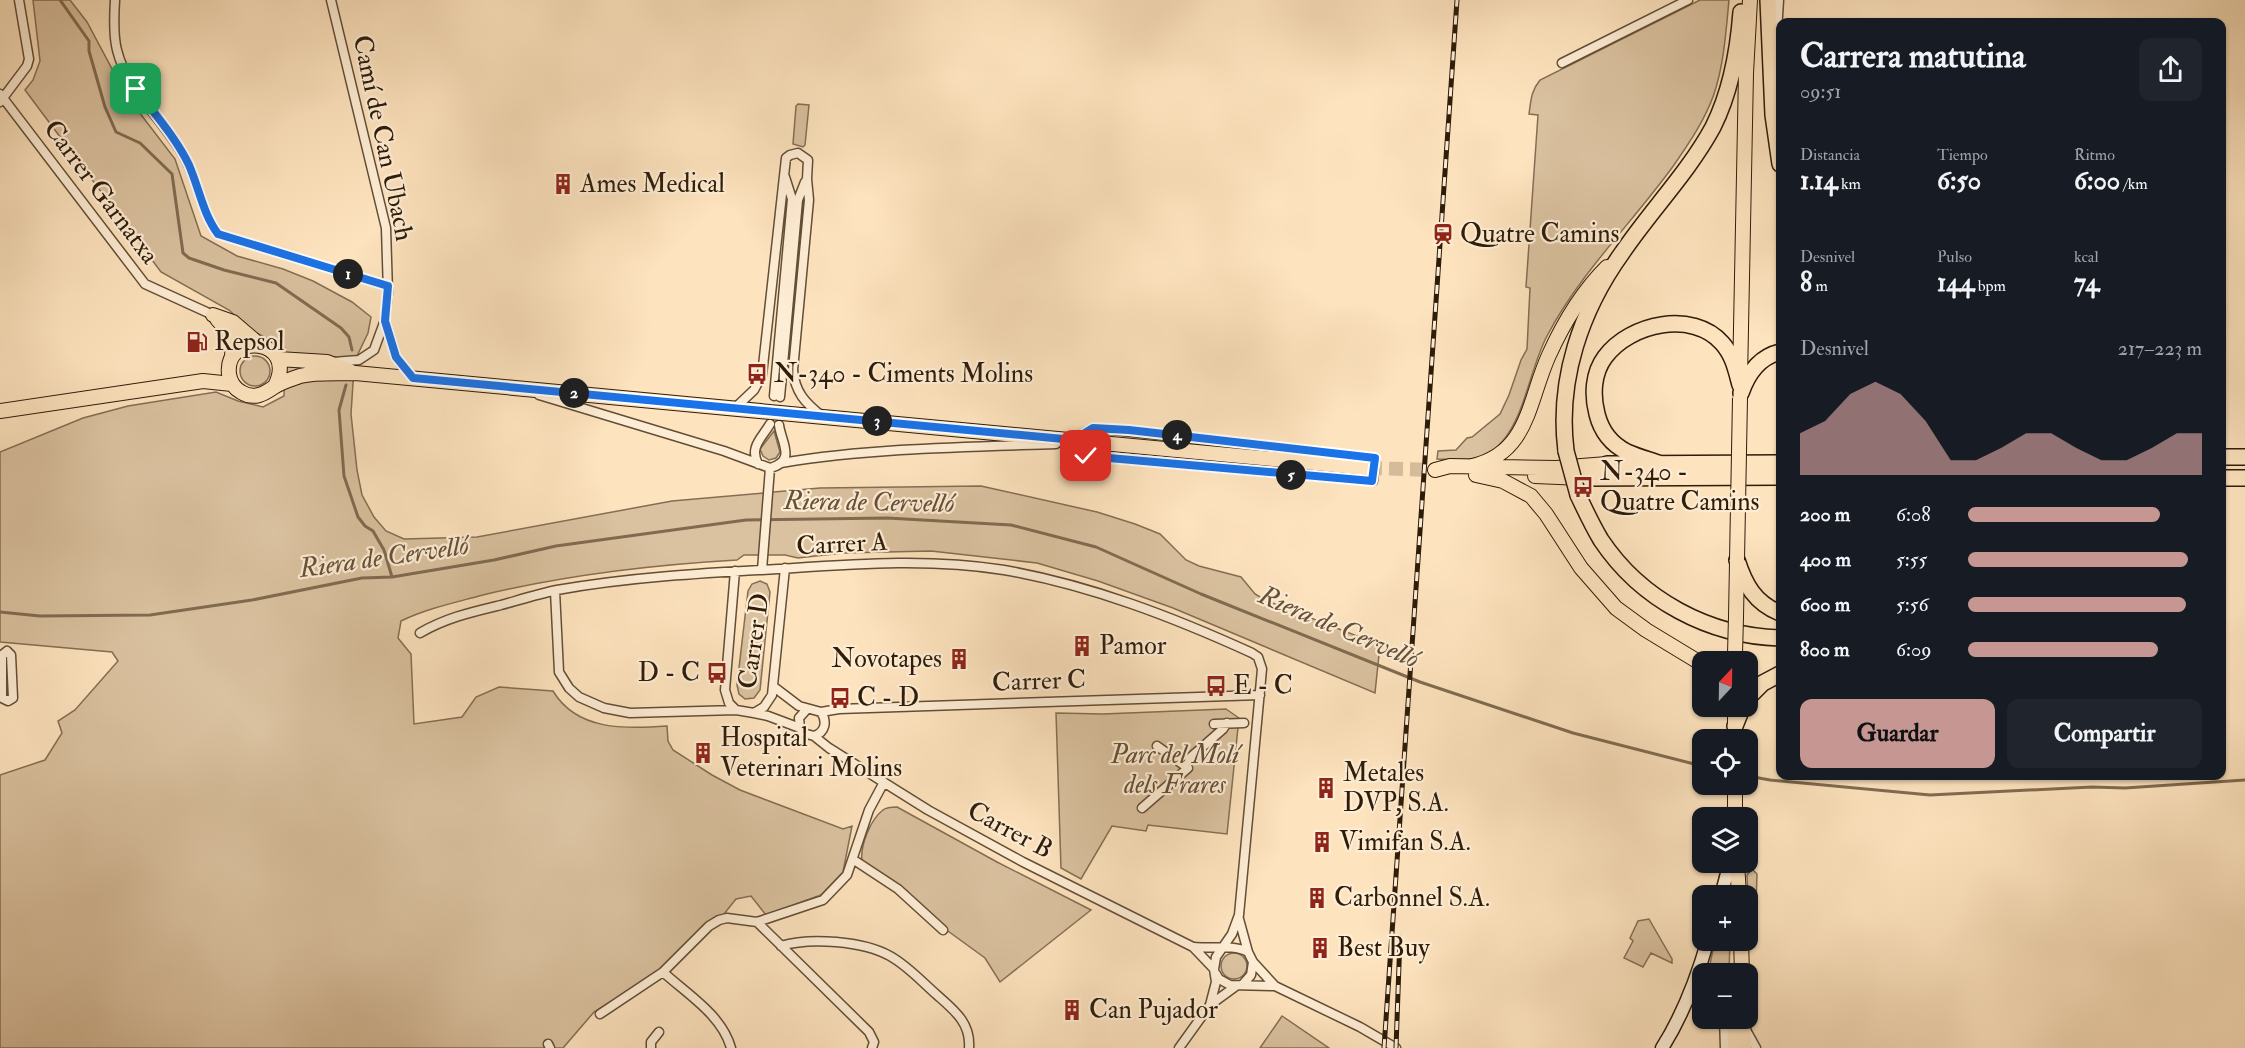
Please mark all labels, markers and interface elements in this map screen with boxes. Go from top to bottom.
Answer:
street label: Camí de Can Ubach [346,32,420,244]
text: Carrera matutina [1800,36,2026,77]
button: share [2139,38,2202,101]
pin [110,63,161,114]
icon: arrive [119,72,152,105]
text: 09:51 [1800,79,1841,104]
street label: Carrer Garnatxa [36,114,166,271]
text: Distancia [1800,145,1860,165]
text: Tiempo [1937,145,1988,165]
text: Ritmo [2074,145,2115,165]
text: 1.14 [1800,165,1838,197]
text: 6:50 [1937,165,1981,197]
text: 6:00 [2074,165,2120,197]
place label: Ames Medical [579,168,725,200]
building icon: Ames Medical [551,172,575,196]
text: km [1838,174,1861,194]
text: /km [2120,174,2148,194]
place label: Quatre Camins [1460,218,1620,250]
station icon: Quatre Camins [1431,222,1455,246]
text: Desnivel [1800,247,1855,267]
text: Pulso [1937,247,1972,267]
text: kcal [2074,247,2099,267]
pin: 1 [333,259,363,289]
text: 1 [345,264,351,284]
text: 8 [1800,267,1812,299]
text: 144 [1937,267,1974,299]
text: 74 [2074,267,2099,299]
text: m [1812,276,1828,296]
text: bpm [1974,276,2006,296]
place label: Repsol [214,326,285,359]
fuel station icon: Repsol [185,330,209,354]
text: Desnivel [1800,336,1869,361]
text: 217–223 m [2118,336,2202,361]
place label: N-340 - Ciments Molins [774,358,1033,390]
bus stop icon: N-340 - Ciments Molins [745,362,769,386]
pin: 2 [559,378,589,408]
text: 2 [570,383,578,403]
pin: 3 [862,406,892,436]
text: 3 [874,411,880,431]
pin: 4 [1162,420,1192,450]
text: 4 [1173,425,1181,445]
pin [1060,430,1111,481]
icon: check [1069,439,1102,472]
place label: N-340 - Quatre Camins [1600,456,1760,518]
pin: 5 [1276,460,1306,490]
text: 5 [1287,465,1295,485]
bus stop icon: N-340 - Quatre Camins [1571,475,1595,499]
water label: Riera de Cervelló [782,484,957,520]
text: 200 m [1800,502,1850,527]
text: 6:08 [1896,502,1931,527]
street label: Carrer A [795,526,889,562]
water label: Riera de Cervelló [296,528,473,585]
text: 400 m [1800,547,1851,572]
text: 5:55 [1896,547,1927,572]
water label: Riera de Cervelló [1253,578,1426,677]
street label: Carrer D [731,591,777,691]
text: 600 m [1800,592,1850,617]
text: 5:56 [1896,592,1929,617]
place label: Pamor [1099,630,1167,662]
building icon: Pamor [1070,634,1094,658]
text: 800 m [1800,637,1850,662]
text: 6:09 [1896,637,1932,662]
place label: Novotapes [831,643,942,676]
building icon: Novotapes [947,647,971,671]
north arrow [1692,651,1758,717]
map controls [1692,651,1758,1029]
place label: D - C [638,657,700,689]
bus stop icon: D - C [705,661,729,685]
street label: Carrer C [991,663,1087,699]
place label: E - C [1233,670,1293,702]
bus stop icon: E - C [1204,674,1228,698]
place label: C - D [857,682,919,714]
bus stop icon: C - D [828,686,852,710]
button: Guardar [1800,699,1995,768]
button: Compartir [2007,699,2202,768]
place label: Hospital Veterinari Molins [720,722,902,784]
button: locate [1692,729,1758,795]
park label: Parc del Molí dels Frares [1110,739,1243,801]
building icon: Hospital Veterinari Molins [691,741,715,765]
place label: Metales DVP, S.A. [1343,757,1449,819]
building icon: Metales DVP, S.A. [1314,776,1338,800]
street label: Carrer B [962,794,1058,866]
button: layers [1692,807,1758,873]
place label: Vimifan S.A. [1339,826,1471,858]
building icon: Vimifan S.A. [1310,830,1334,854]
place label: Carbonnel S.A. [1334,882,1490,914]
button: + [1692,885,1758,951]
building icon: Carbonnel S.A. [1305,886,1329,910]
place label: Best Buy [1337,932,1430,964]
building icon: Best Buy [1308,936,1332,960]
button: − [1692,963,1758,1029]
place label: Can Pujador [1089,994,1218,1026]
building icon: Can Pujador [1060,998,1084,1022]

